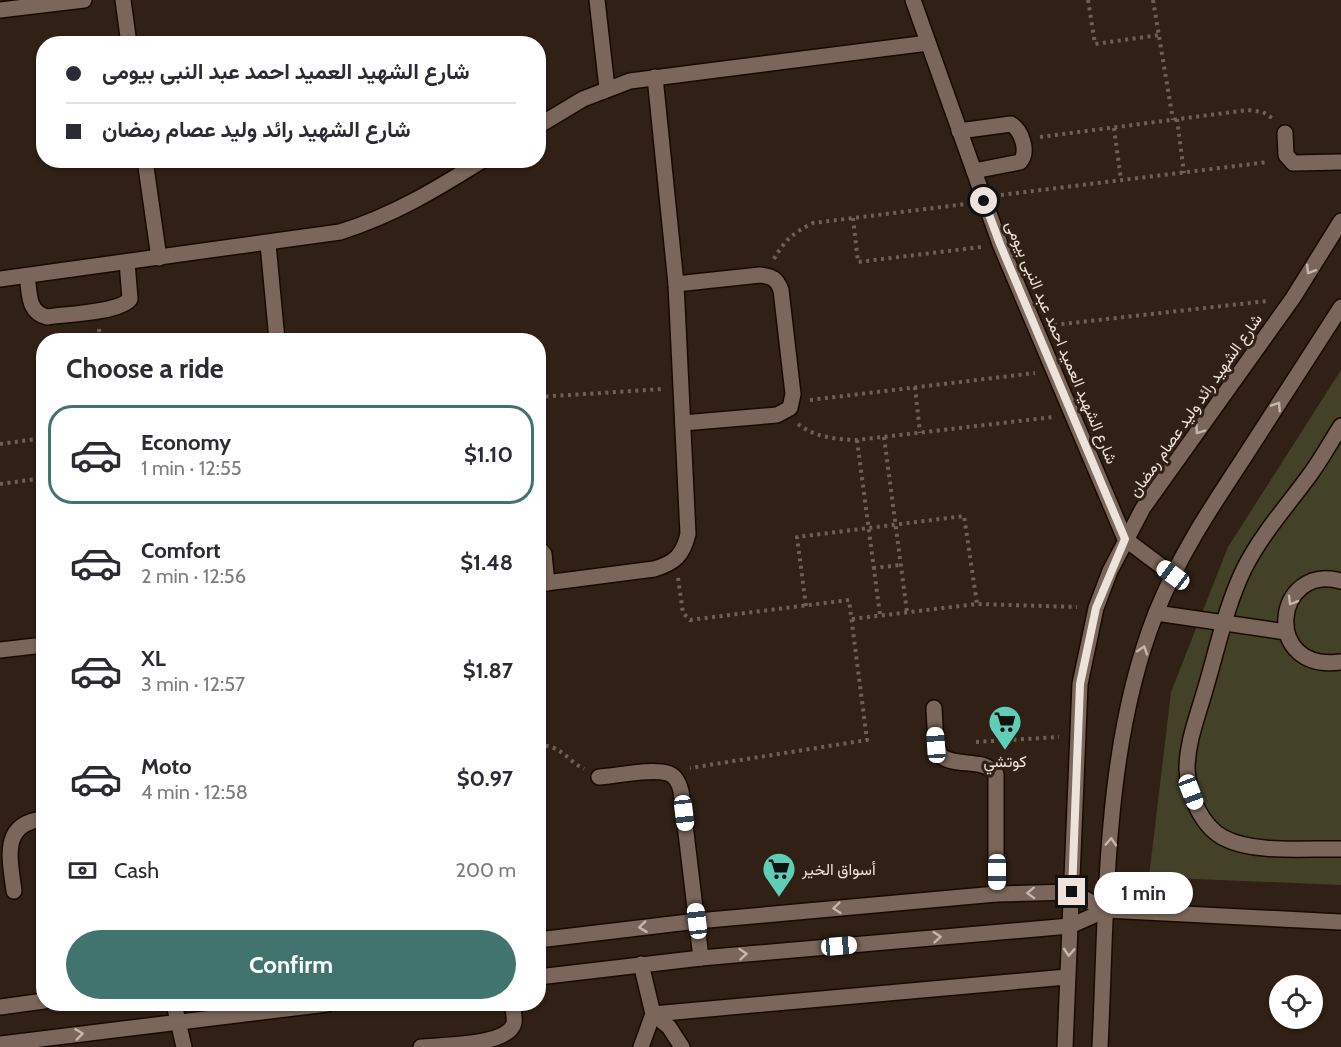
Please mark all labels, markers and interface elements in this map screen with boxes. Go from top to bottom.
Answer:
text: شارع الشهيد العميد احمد عبد النبى بيومى [102,58,470,85]
text: شارع الشهيد رائد وليد عصام رمضان [102,116,411,143]
route start [970,187,997,214]
street label: شارع الشهيد العميد احمد عبد النبى بيومى [1000,218,1122,467]
one-way arrow [1306,263,1317,274]
street label: شارع الشهيد رائد وليد عصام رمضان [1125,310,1268,502]
text: Choose a ride [66,352,224,385]
one-way arrow [1269,402,1280,413]
one-way arrow [1195,424,1206,435]
icon: car [69,428,123,482]
text: Economy [141,429,231,456]
text: $1.10 [464,441,513,468]
text: 1 min · 12:55 [141,456,242,480]
icon: car [69,536,123,590]
text: Comfort [141,537,220,564]
text: $1.48 [460,549,513,576]
car [1153,557,1193,593]
text: 2 min · 12:56 [141,564,246,588]
one-way arrow [1288,595,1299,605]
icon: car [69,644,123,698]
text: XL [141,645,166,672]
one-way arrow [1135,645,1148,656]
text: $1.87 [463,657,513,684]
text: 3 min · 12:57 [141,672,245,696]
supermarket icon: كوتشي [987,704,1023,751]
car [926,726,946,764]
icon: car [69,752,123,806]
place label: كوتشي [983,752,1027,775]
text: Moto [141,753,192,780]
text: $0.97 [457,765,513,792]
car [1176,772,1206,812]
text: 4 min · 12:58 [141,780,248,804]
car [673,794,695,832]
one-way arrow [1105,837,1118,846]
supermarket icon: أسواق الخير [761,851,797,898]
icon: cash [66,854,99,887]
car [988,854,1006,890]
text: Cash [114,857,159,884]
text: 200 m [456,858,516,882]
place label: أسواق الخير [801,860,876,880]
callout: 1 min [1093,871,1192,913]
route end [1058,878,1085,905]
text: 1 min [1121,881,1166,905]
one-way arrow [1027,887,1036,899]
one-way arrow [833,901,842,914]
car [686,902,708,940]
one-way arrow [638,921,648,933]
button: Confirm [66,930,516,999]
one-way arrow [932,931,941,944]
car [820,935,858,957]
one-way arrow [1062,947,1075,956]
one-way arrow [738,948,747,961]
map controls [1269,975,1323,1029]
button: locate [1269,975,1323,1029]
one-way arrow [74,1029,83,1041]

